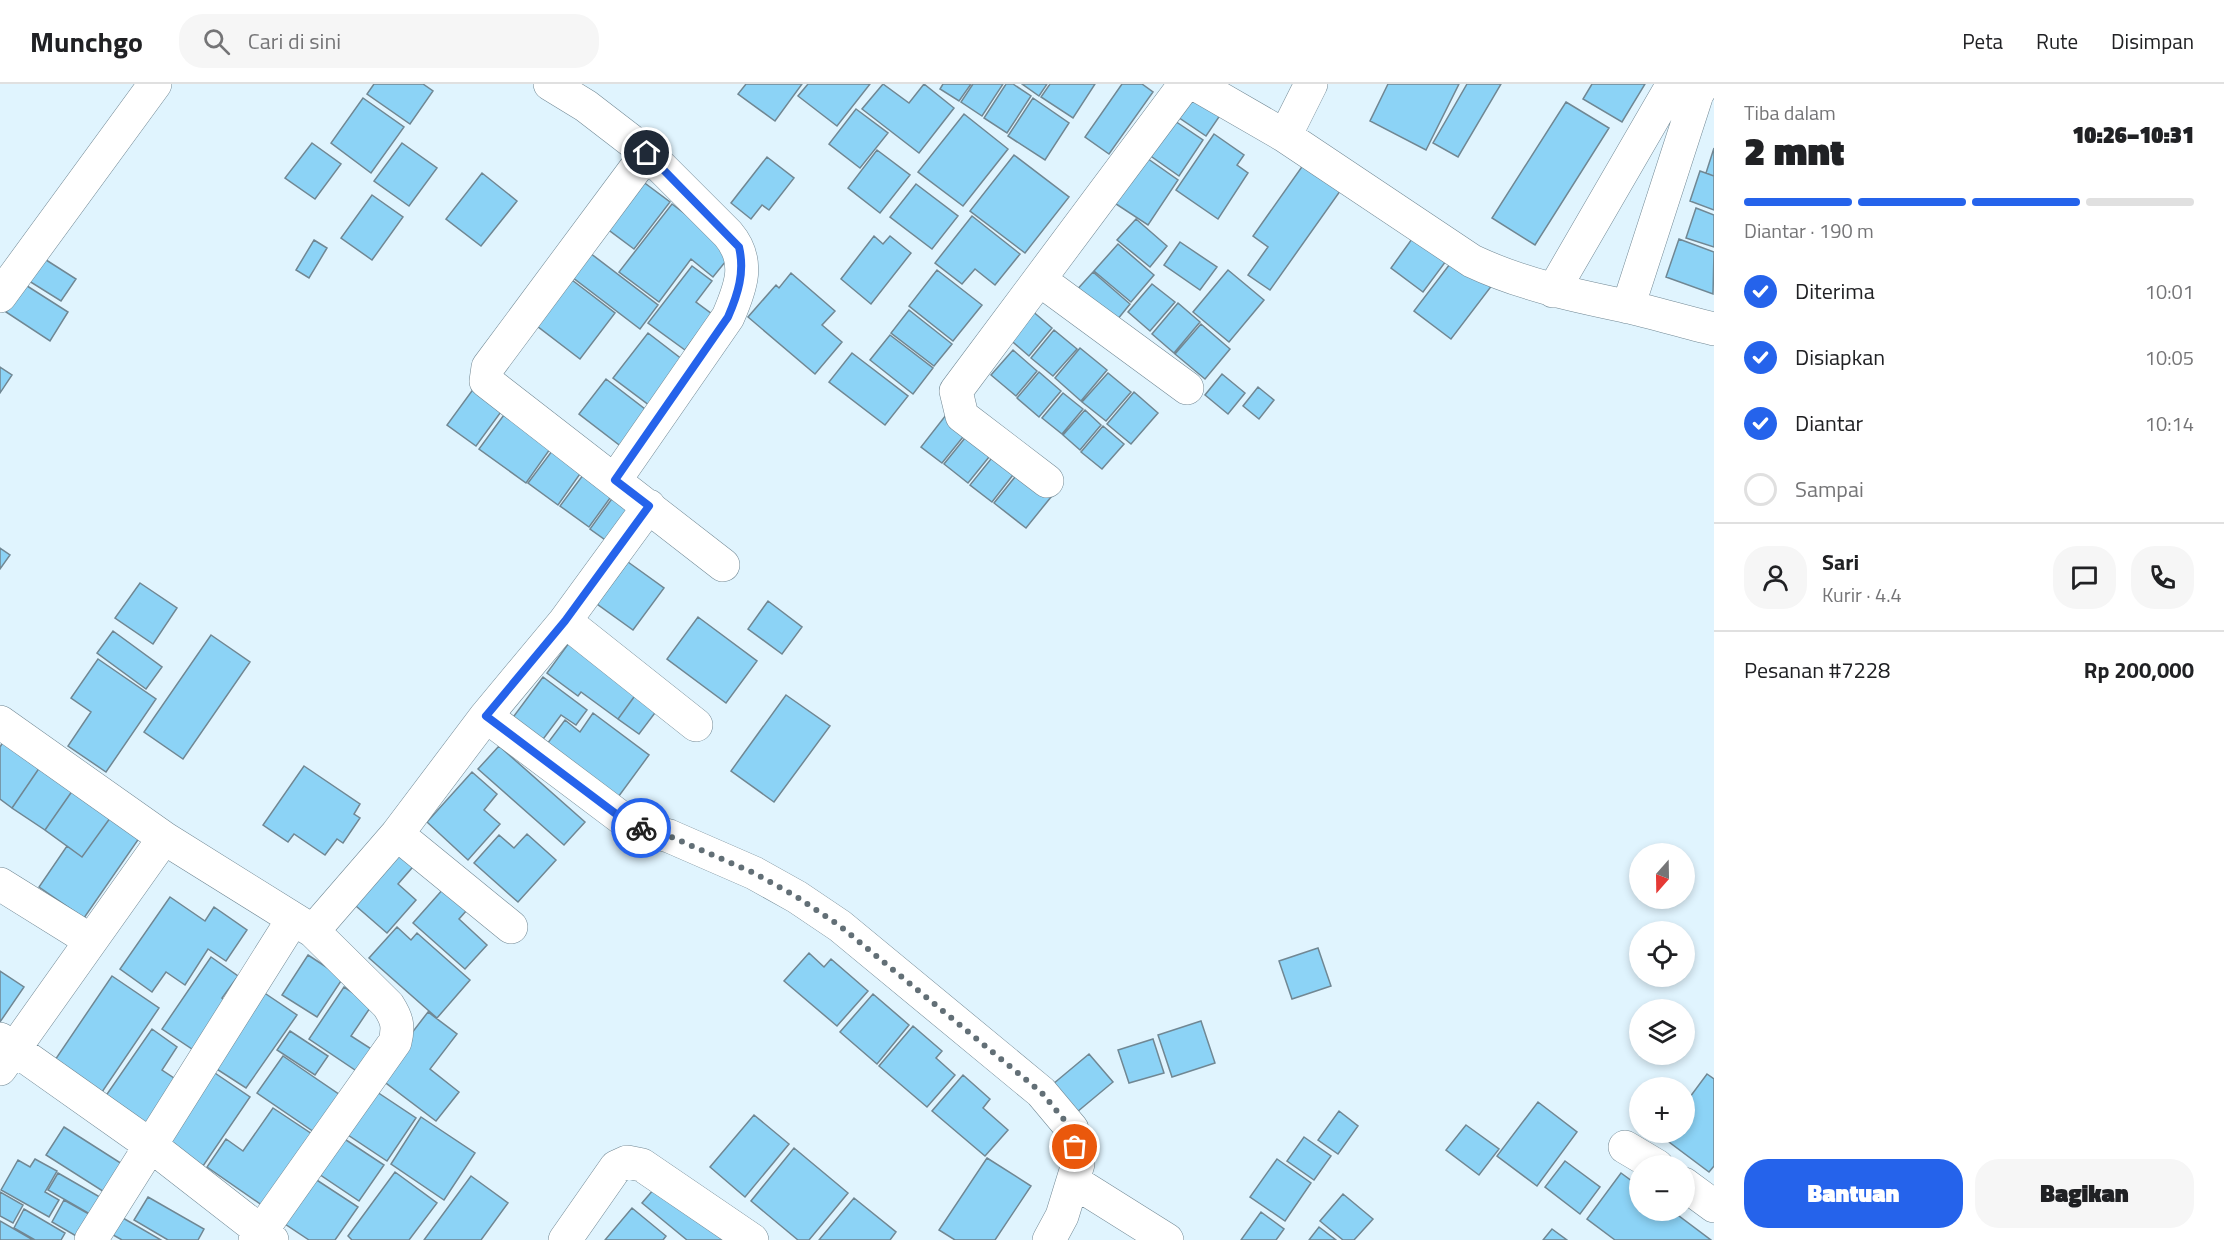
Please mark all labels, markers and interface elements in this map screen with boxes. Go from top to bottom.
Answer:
search box [179,14,599,68]
text: Munchgo [30,20,143,63]
text: Cari di sini [248,24,341,58]
icon: search [200,25,233,58]
text: Peta [1962,25,2003,57]
text: Rute [2036,25,2078,57]
text: Disimpan [2111,25,2194,57]
text: Tiba dalam [1744,97,1836,128]
text: 10:26–10:31 [2072,118,2194,152]
text: 2 mnt [1744,121,1844,180]
pin [621,127,672,178]
icon: home [630,136,663,169]
text: Diantar · 190 m [1744,215,1874,246]
text: Diterima [1795,274,1875,308]
icon: check [1744,275,1777,308]
text: 10:01 [2145,276,2194,307]
text: Disiapkan [1795,340,1885,374]
icon: check [1744,341,1777,374]
text: 10:05 [2145,342,2194,373]
text: Diantar [1795,406,1863,440]
icon: check [1744,407,1777,440]
text: 10:14 [2145,408,2194,439]
text: Sampai [1795,472,1864,506]
text: Sari [1822,545,1859,579]
button: person [1744,546,1807,609]
button: chat [2053,546,2116,609]
button: phone [2131,546,2194,609]
text: Kurir · 4.4 [1822,579,1902,610]
text: Pesanan #7228 [1744,653,1890,687]
text: Rp 200,000 [2084,653,2194,687]
courier [611,798,671,858]
icon: bike [625,812,658,845]
north arrow [1629,843,1695,909]
map controls [1629,843,1695,1221]
button: locate [1629,921,1695,987]
button: layers [1629,999,1695,1065]
button: + [1629,1077,1695,1143]
pin [1049,1121,1100,1172]
icon: bag [1058,1130,1091,1163]
button: − [1629,1155,1695,1221]
button: Bantuan [1744,1159,1963,1228]
button: Bagikan [1975,1159,2194,1228]

